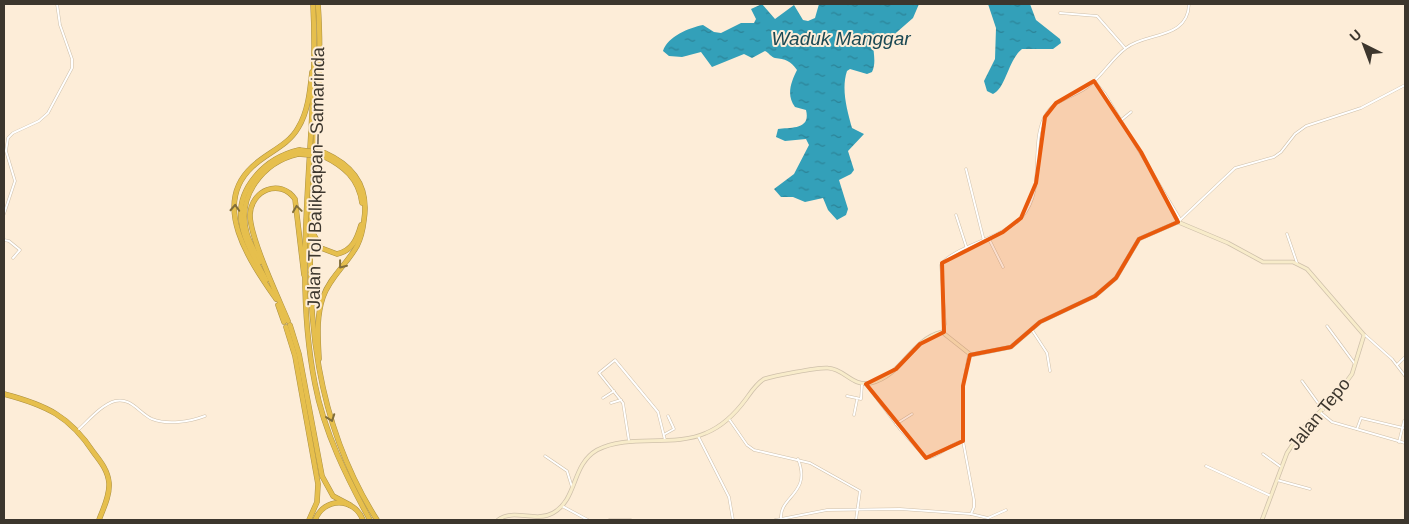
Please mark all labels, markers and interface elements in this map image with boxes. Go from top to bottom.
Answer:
north arrow [1339,20,1389,70]
text: U [1346,26,1364,45]
water label: Waduk Manggar [771,28,911,49]
street label: Jalan Tol Balikpapan–Samarinda [304,46,328,309]
one-way arrow [230,204,241,212]
one-way arrow [292,204,303,212]
one-way arrow [340,259,348,268]
street label: Jalan Tepo [1284,374,1354,454]
one-way arrow [325,413,335,421]

